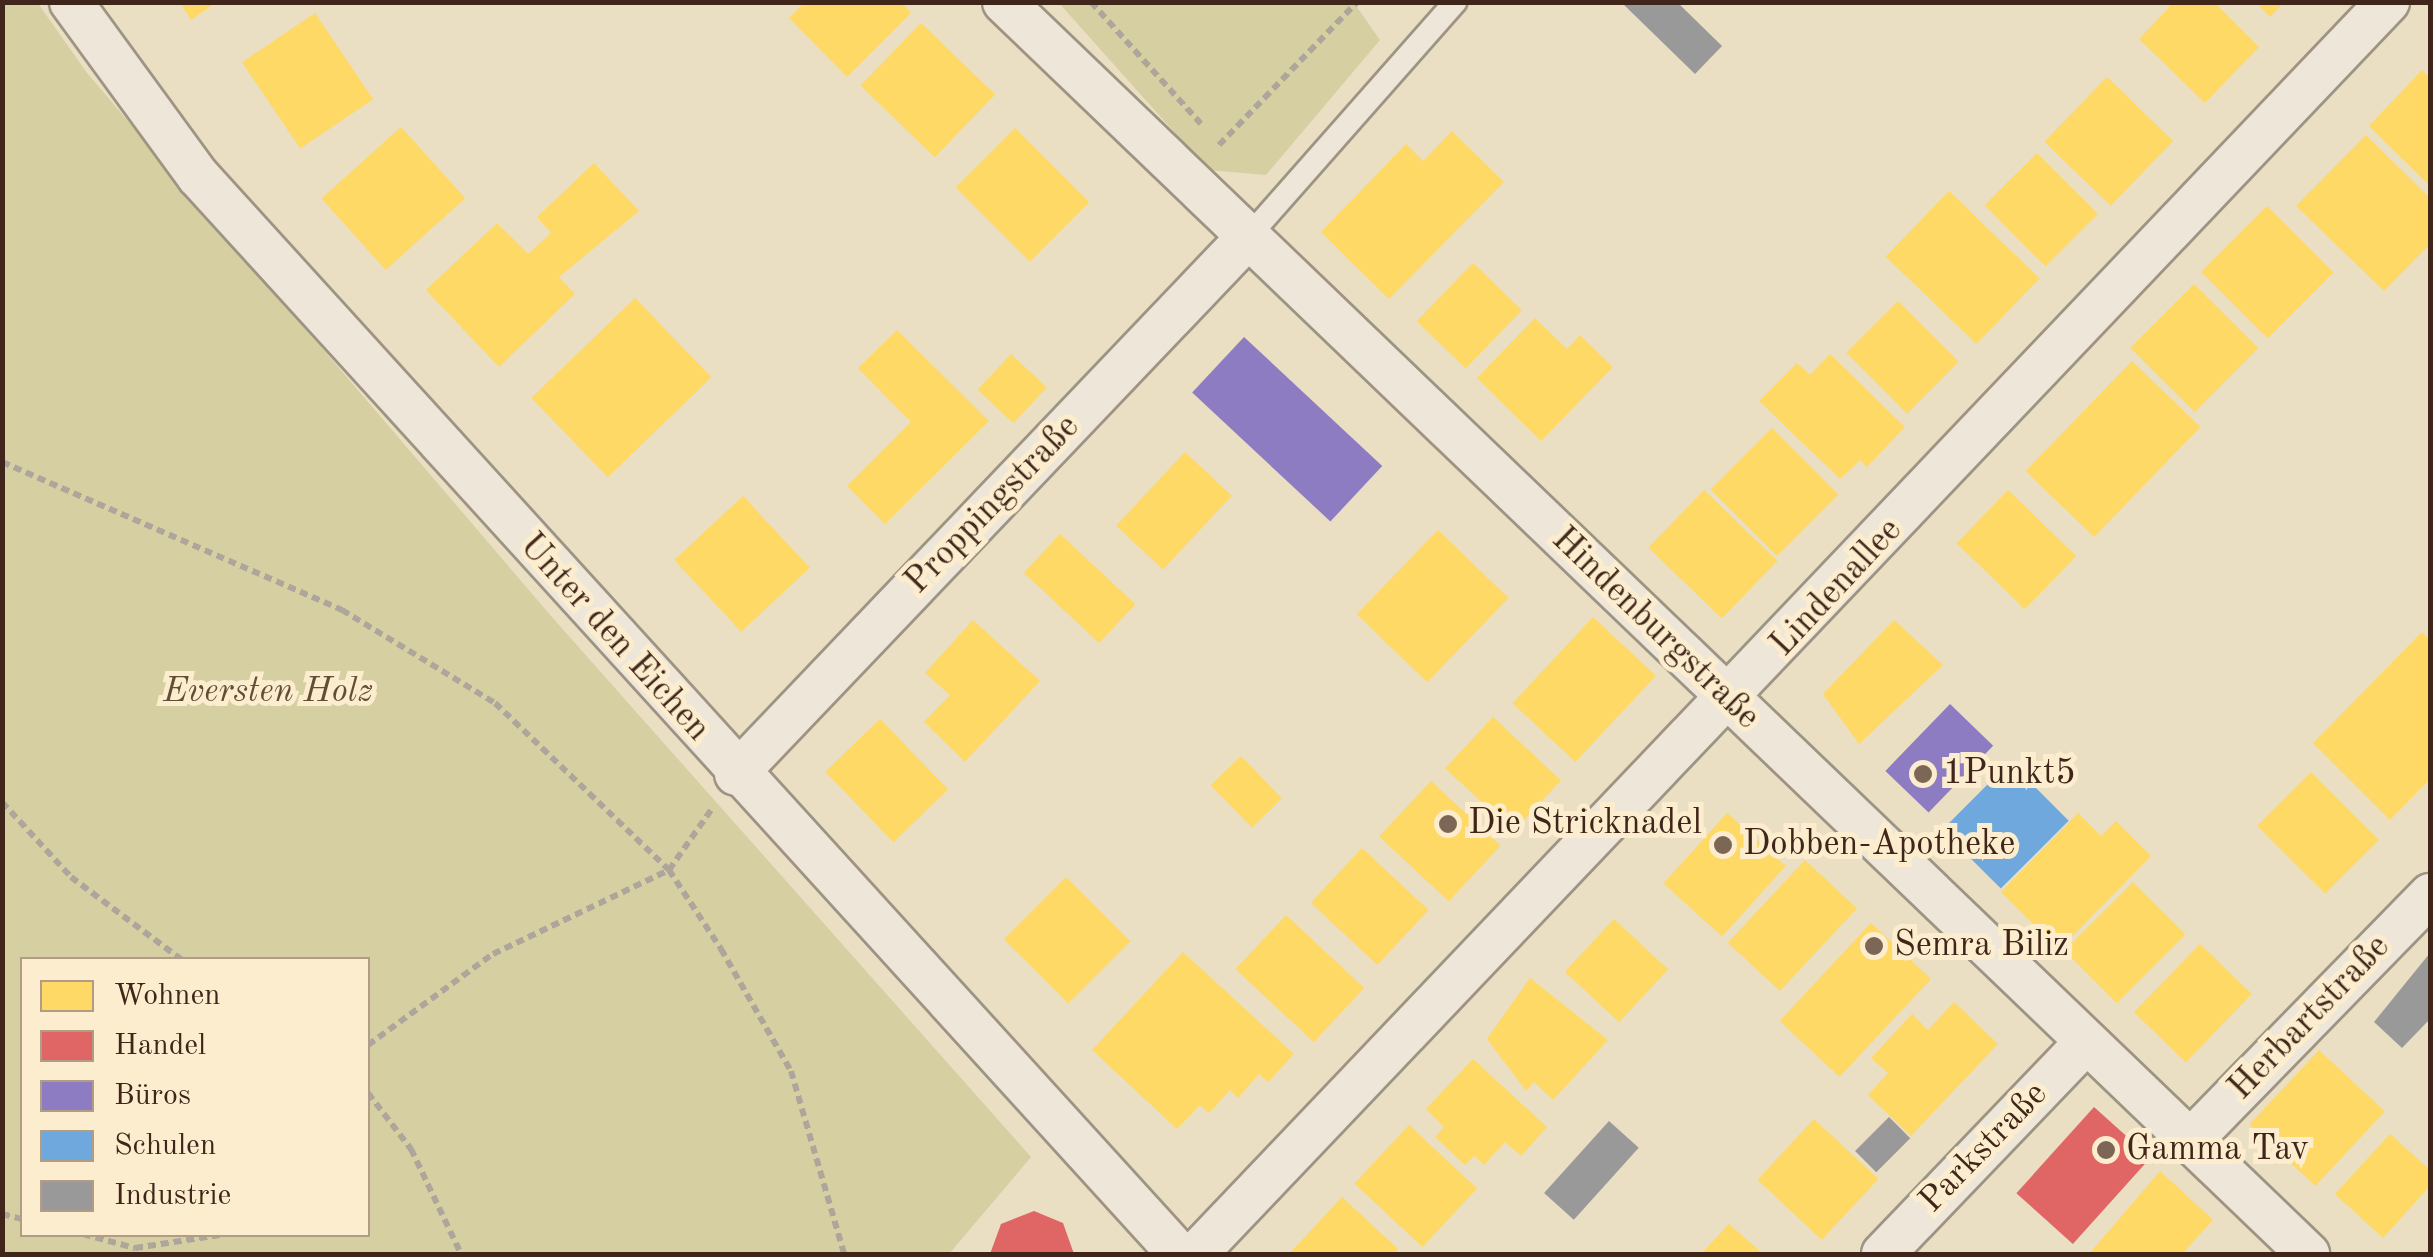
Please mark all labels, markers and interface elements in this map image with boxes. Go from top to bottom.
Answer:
street label: Proppingstraße [897,407,1089,603]
street label: Lindenallee [1762,510,1912,666]
street label: Hindenburgstraße [1542,519,1768,739]
street label: Unter den Eichen [510,526,718,750]
park label: Eversten Holz [163,671,373,713]
place label: 1Punkt5 [1943,753,2075,795]
marker: 1Punkt5 [1912,763,1934,785]
place label: Die Stricknadel [1468,803,1702,845]
marker: Die Stricknadel [1437,813,1459,835]
place label: Dobben-Apotheke [1743,824,2015,866]
marker: Dobben-Apotheke [1712,834,1734,856]
place label: Semra Biliz [1894,925,2069,967]
street label: Herbartstraße [2221,927,2399,1109]
marker: Semra Biliz [1863,935,1885,957]
legend [20,957,370,1237]
text: Wohnen [114,981,221,1011]
text: Handel [114,1031,206,1061]
street label: Parkstraße [1911,1074,2057,1222]
text: Büros [114,1081,191,1111]
place label: Gamma Tav [2126,1129,2309,1171]
text: Schulen [114,1131,216,1161]
marker: Gamma Tav [2095,1139,2117,1161]
text: Industrie [114,1181,231,1211]

